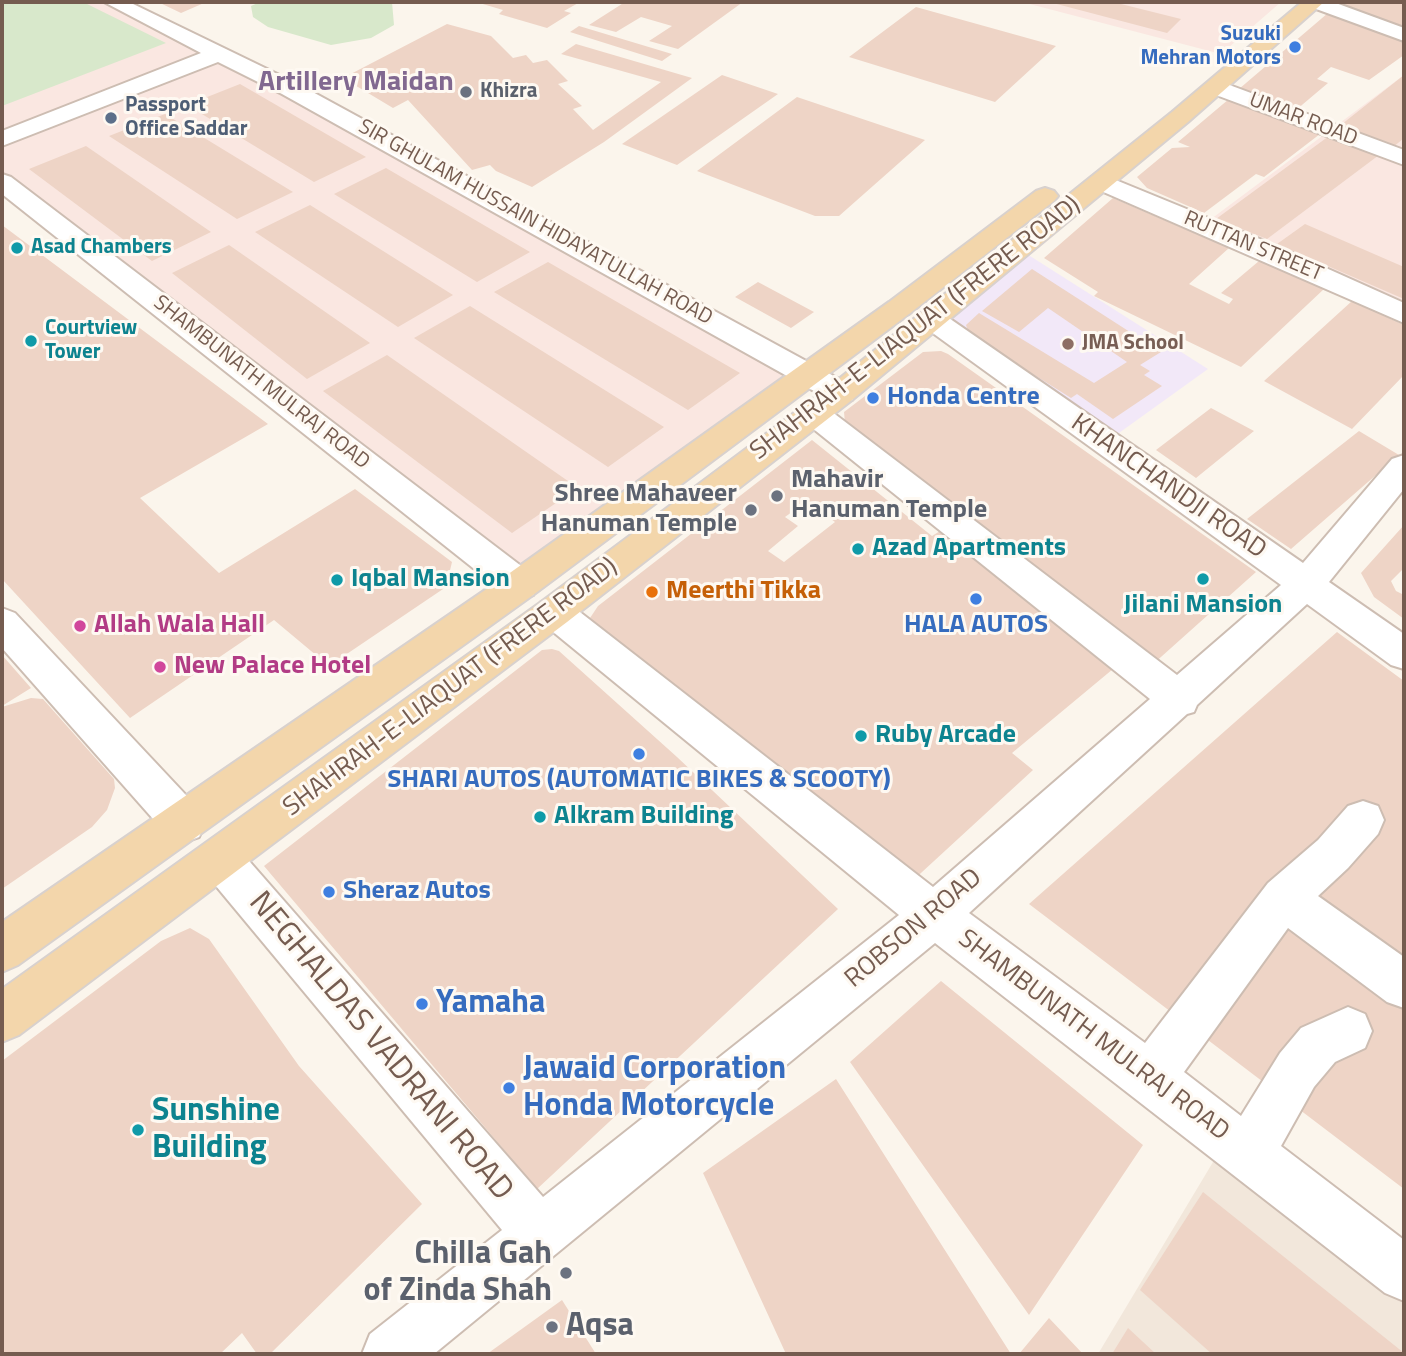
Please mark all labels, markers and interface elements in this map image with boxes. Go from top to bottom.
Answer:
place label: Suzuki Mehran Motors [1140,22,1281,72]
marker: Suzuki Mehran Motors [1287,39,1303,55]
district label: Artillery Maidan [258,66,454,100]
place label: Khizra [480,79,538,105]
marker: Khizra [458,84,474,100]
street label: UMAR ROAD [1245,88,1361,152]
place label: Passport Office Saddar [125,93,247,143]
marker: Passport Office Saddar [103,110,119,126]
street label: SIR GHULAM HUSSAIN HIDAYATULLAH ROAD [354,115,716,331]
street label: SHAHRAH-E-LIAQUAT (FRERE ROAD) [745,190,1087,468]
street label: RUTTAN STREET [1180,206,1326,288]
place label: Asad Chambers [31,235,172,261]
marker: Asad Chambers [9,240,25,256]
street label: SHAMBUNATH MULRAJ ROAD [148,291,374,475]
place label: Courtview Tower [45,316,137,366]
place label: JMA School [1082,331,1184,357]
marker: Courtview Tower [23,333,39,349]
marker: JMA School [1060,336,1076,352]
place label: Honda Centre [887,382,1040,414]
marker: Honda Centre [865,390,881,406]
street label: KHANCHANDJI ROAD [1064,408,1272,566]
place label: Mahavir Hanuman Temple [791,465,987,526]
place label: Shree Mahaveer Hanuman Temple [541,479,737,540]
marker: Mahavir Hanuman Temple [769,488,785,504]
marker: Shree Mahaveer Hanuman Temple [743,502,759,518]
place label: Azad Apartments [872,533,1066,565]
marker: Azad Apartments [850,541,866,557]
street label: SHAHRAH-E-LIAQUAT (FRERE ROAD) [278,552,624,824]
place label: Iqbal Mansion [351,564,510,596]
marker: Jilani Mansion [1195,571,1211,587]
marker: Iqbal Mansion [329,572,345,588]
place label: Meerthi Tikka [666,576,821,608]
marker: Meerthi Tikka [644,584,660,600]
place label: Jilani Mansion [1124,590,1282,622]
marker: HALA AUTOS [968,591,984,607]
place label: Allah Wala Hall [94,610,265,642]
place label: HALA AUTOS [904,610,1048,642]
marker: Allah Wala Hall [72,618,88,634]
place label: New Palace Hotel [174,651,371,683]
marker: New Palace Hotel [152,659,168,675]
place label: Ruby Arcade [875,720,1016,752]
marker: Ruby Arcade [853,728,869,744]
marker: SHARI AUTOS (AUTOMATIC BIKES & SCOOTY) [631,746,647,762]
place label: SHARI AUTOS (AUTOMATIC BIKES & SCOOTY) [387,765,891,797]
place label: Alkram Building [554,801,734,833]
marker: Alkram Building [532,809,548,825]
street label: ROBSON ROAD [839,863,989,995]
place label: Sheraz Autos [343,876,491,908]
marker: Sheraz Autos [321,884,337,900]
street label: NEGHALDAS VADRANI ROAD [240,885,520,1209]
street label: SHAMBUNATH MULRAJ ROAD [951,924,1235,1148]
place label: Yamaha [436,985,545,1023]
marker: Yamaha [414,996,430,1012]
place label: Jawaid Corporation Honda Motorcycle [523,1051,786,1126]
marker: Jawaid Corporation Honda Motorcycle [501,1080,517,1096]
place label: Sunshine Building [152,1093,280,1168]
marker: Sunshine Building [130,1122,146,1138]
place label: Chilla Gah of Zinda Shah [363,1236,552,1311]
marker: Chilla Gah of Zinda Shah [558,1265,574,1281]
place label: Aqsa [566,1308,634,1346]
marker: Aqsa [544,1319,560,1335]

